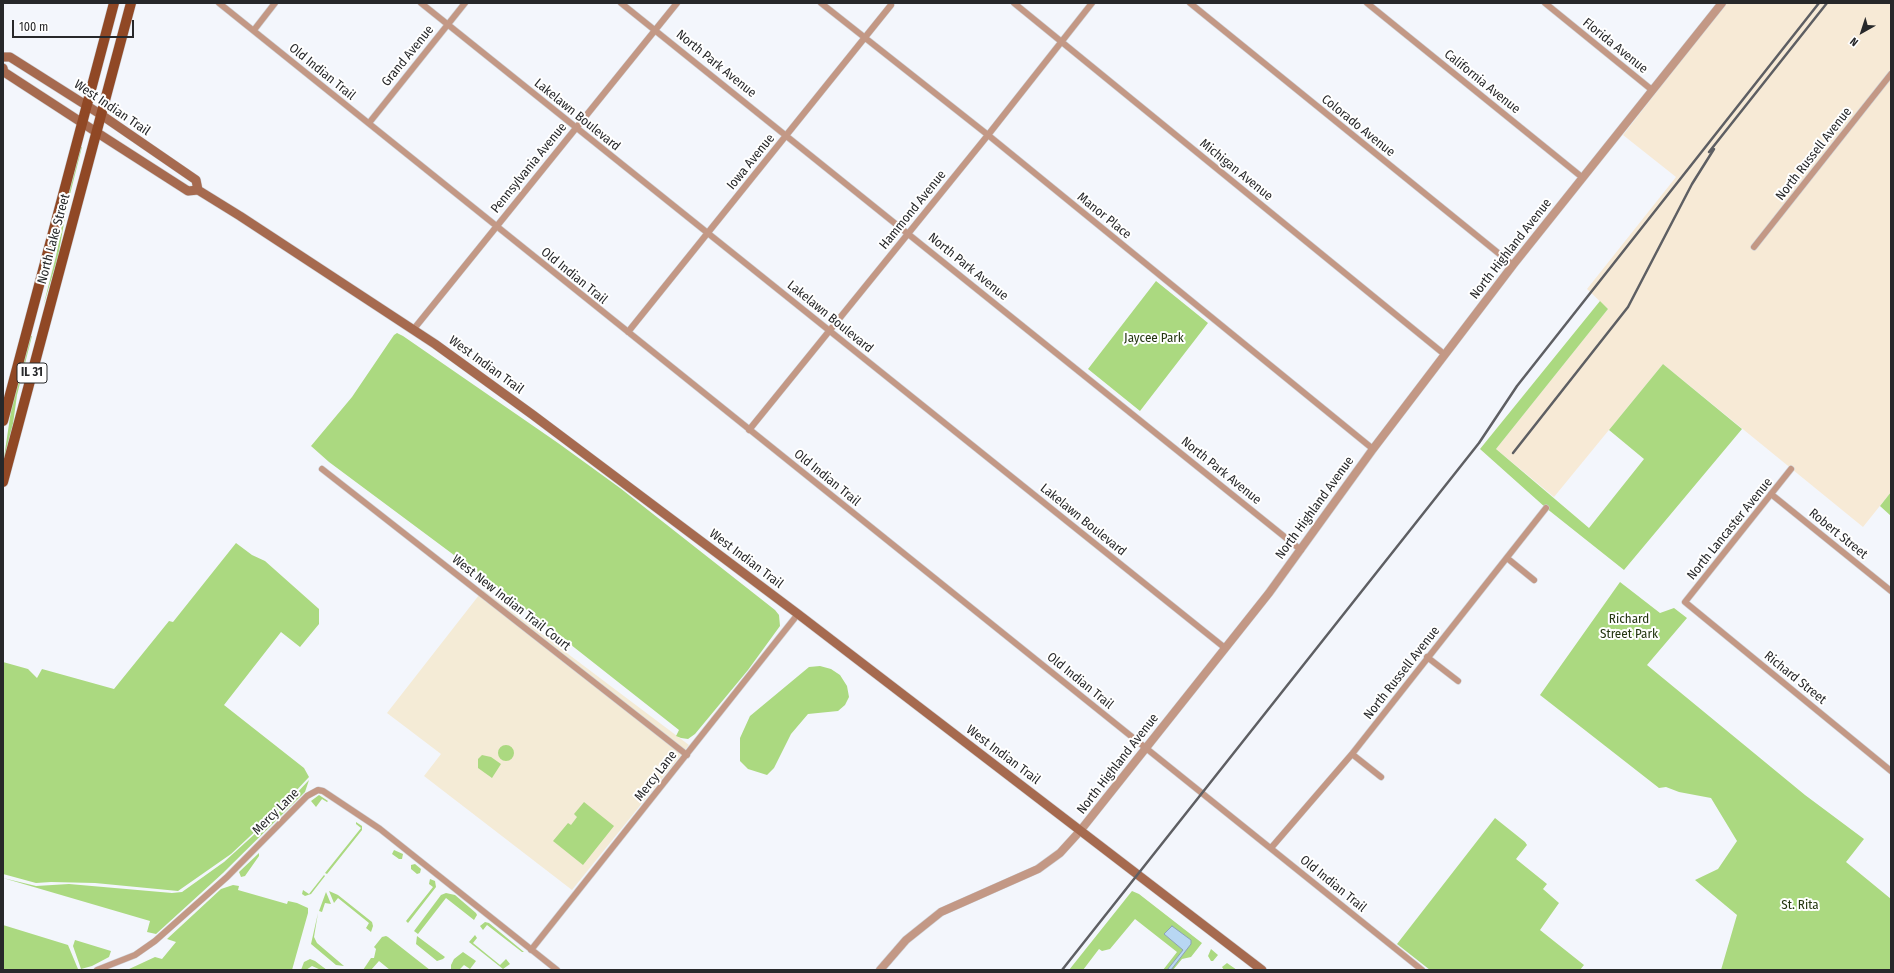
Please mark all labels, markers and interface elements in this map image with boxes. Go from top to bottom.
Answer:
scale bar [14,12,136,38]
north arrow [1842,12,1882,52]
street label: Florida Avenue [1579,15,1651,77]
text: 100 m [19,20,48,34]
street label: Grand Avenue [379,22,437,90]
street label: North Park Avenue [673,27,759,101]
text: N [1847,35,1861,49]
street label: Old Indian Trail [286,40,358,104]
street label: California Avenue [1441,47,1523,117]
street label: Lakelawn Boulevard [531,76,623,154]
street label: West Indian Trail [71,77,153,139]
street label: Colorado Avenue [1318,92,1398,160]
street label: North Russell Avenue [1773,104,1855,204]
street label: Pennsylvania Avenue [488,120,570,216]
street label: Iowa Avenue [724,131,778,193]
street label: Michigan Avenue [1196,136,1276,204]
street label: Hammond Avenue [876,167,950,253]
street label: Manor Place [1074,189,1134,243]
street label: North Lake Street [34,192,74,286]
street label: North Highland Avenue [1467,196,1555,302]
street label: North Park Avenue [925,230,1011,304]
street label: Old Indian Trail [538,244,610,308]
street label: Lakelawn Boulevard [784,278,876,356]
park label: Jaycee Park [1124,330,1184,346]
street label: West Indian Trail [446,333,526,397]
road number: IL 31 [17,363,47,383]
street label: North Park Avenue [1178,434,1264,508]
street label: Old Indian Trail [791,446,863,510]
street label: North Highland Avenue [1272,454,1358,562]
street label: North Lancaster Avenue [1684,475,1776,583]
street label: Lakelawn Boulevard [1037,481,1129,559]
street label: Robert Street [1806,506,1870,562]
street label: West Indian Trail [706,526,786,592]
street label: West New Indian Trail Court [449,552,573,654]
park label: Richard Street Park [1600,611,1658,642]
street label: North Russell Avenue [1361,623,1443,723]
street label: Richard Street [1761,648,1829,708]
street label: Old Indian Trail [1044,649,1116,713]
street label: North Highland Avenue [1074,711,1162,817]
street label: West Indian Trail [963,722,1043,788]
street label: Mercy Lane [632,748,680,804]
street label: Mercy Lane [249,785,303,839]
street label: Old Indian Trail [1297,852,1369,916]
park label: St. Rita [1781,897,1819,913]

